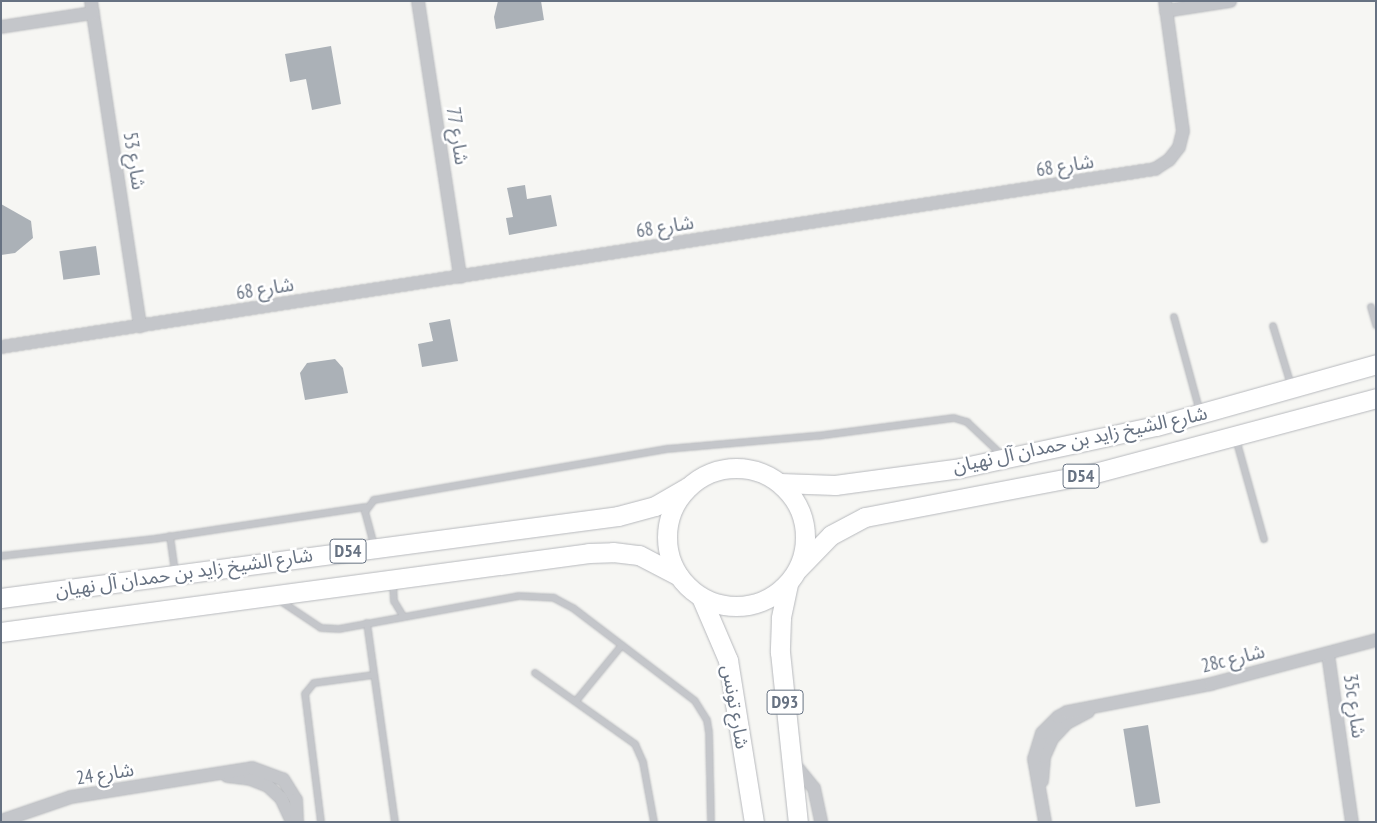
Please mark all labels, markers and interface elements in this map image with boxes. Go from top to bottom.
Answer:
street label: شارع 77 [441,105,473,167]
street label: شارع 53 [118,130,150,192]
street label: شارع 68 [1034,150,1096,182]
street label: شارع 68 [634,211,696,243]
street label: شارع 68 [234,273,296,305]
street label: شارع الشيخ زايد بن حمدان آل نهيان [951,402,1209,478]
road number: D54 [1062,461,1100,492]
road number: D54 [329,536,367,566]
street label: شارع الشيخ زايد بن حمدان آل نهيان [54,544,314,602]
street label: 28c شارع [1199,640,1267,678]
street label: شارع تونس [716,663,754,751]
street label: 35c شارع [1338,672,1370,740]
road number: D93 [766,686,804,718]
street label: شارع 24 [74,758,136,790]

